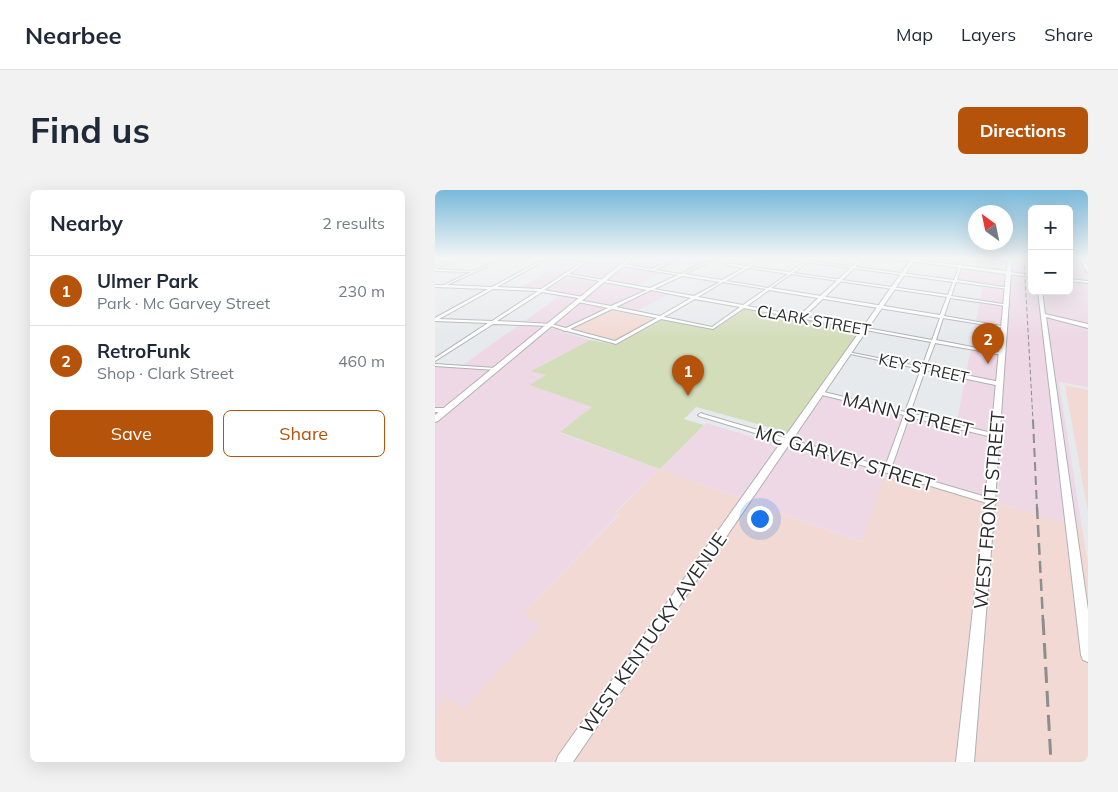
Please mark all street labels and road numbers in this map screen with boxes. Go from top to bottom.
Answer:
street label: CLARK STREET [756,300,873,340]
street label: KEY STREET [877,349,971,387]
street label: MANN STREET [840,386,976,442]
street label: WEST FRONT STREET [968,409,1010,610]
street label: MC GARVEY STREET [753,419,938,497]
street label: WEST KENTUCKY AVENUE [574,528,732,738]

